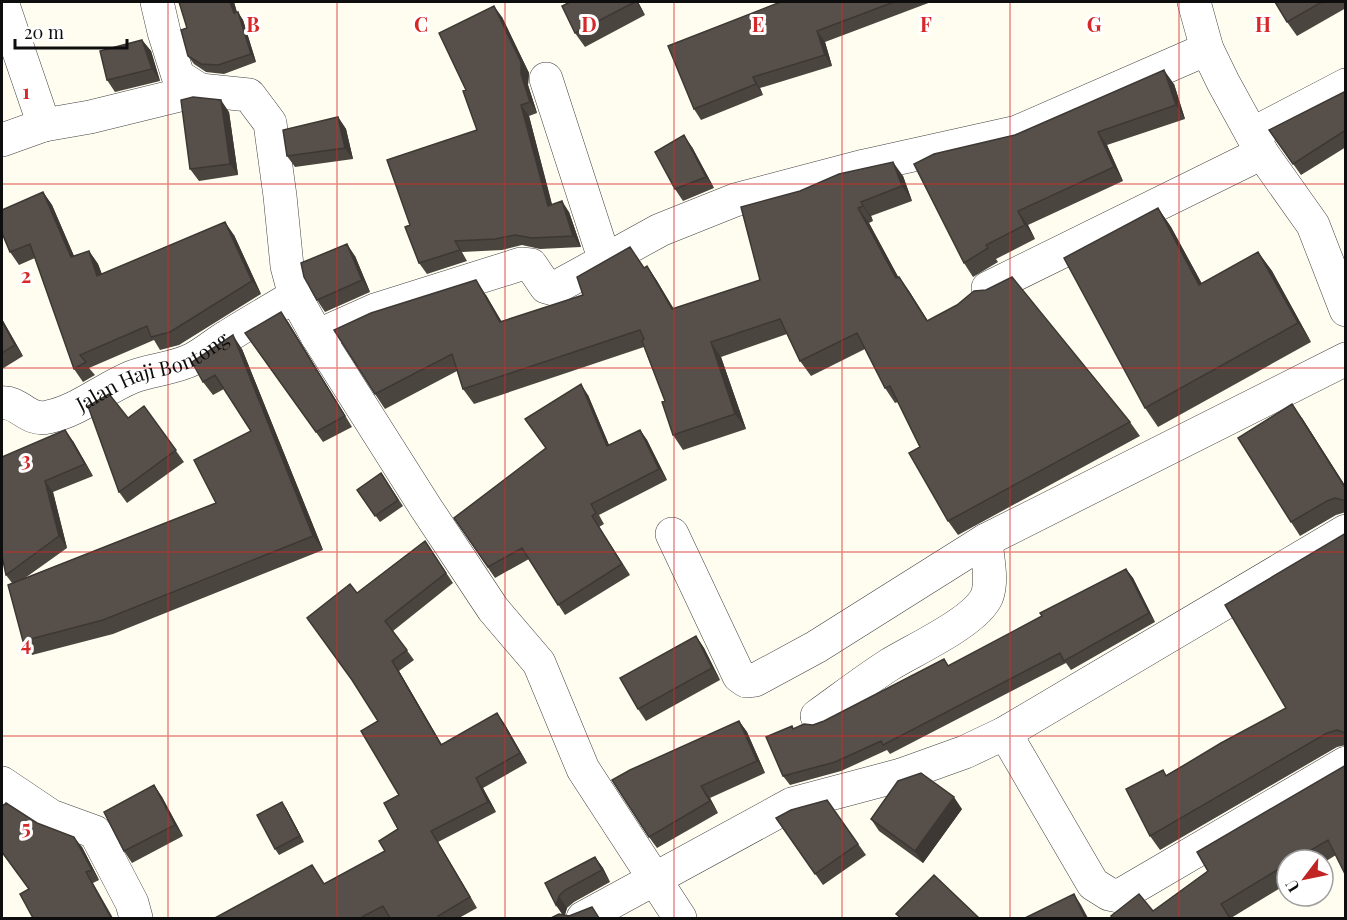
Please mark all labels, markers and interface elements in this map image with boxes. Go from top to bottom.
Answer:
text: B [246,10,260,37]
text: C [414,10,428,37]
text: D [581,10,597,37]
text: E [752,10,764,37]
text: F [920,10,932,37]
text: G [1087,10,1102,37]
text: H [1255,10,1271,37]
scale bar [15,12,128,50]
text: 20 m [24,20,64,44]
text: 1 [22,77,30,104]
text: 2 [21,261,31,288]
street label: Jalan Haji Bontong [70,324,234,417]
text: 3 [21,445,31,472]
text: 4 [21,629,31,656]
text: 5 [21,813,31,840]
north arrow [1275,848,1335,908]
text: U [1280,876,1304,896]

